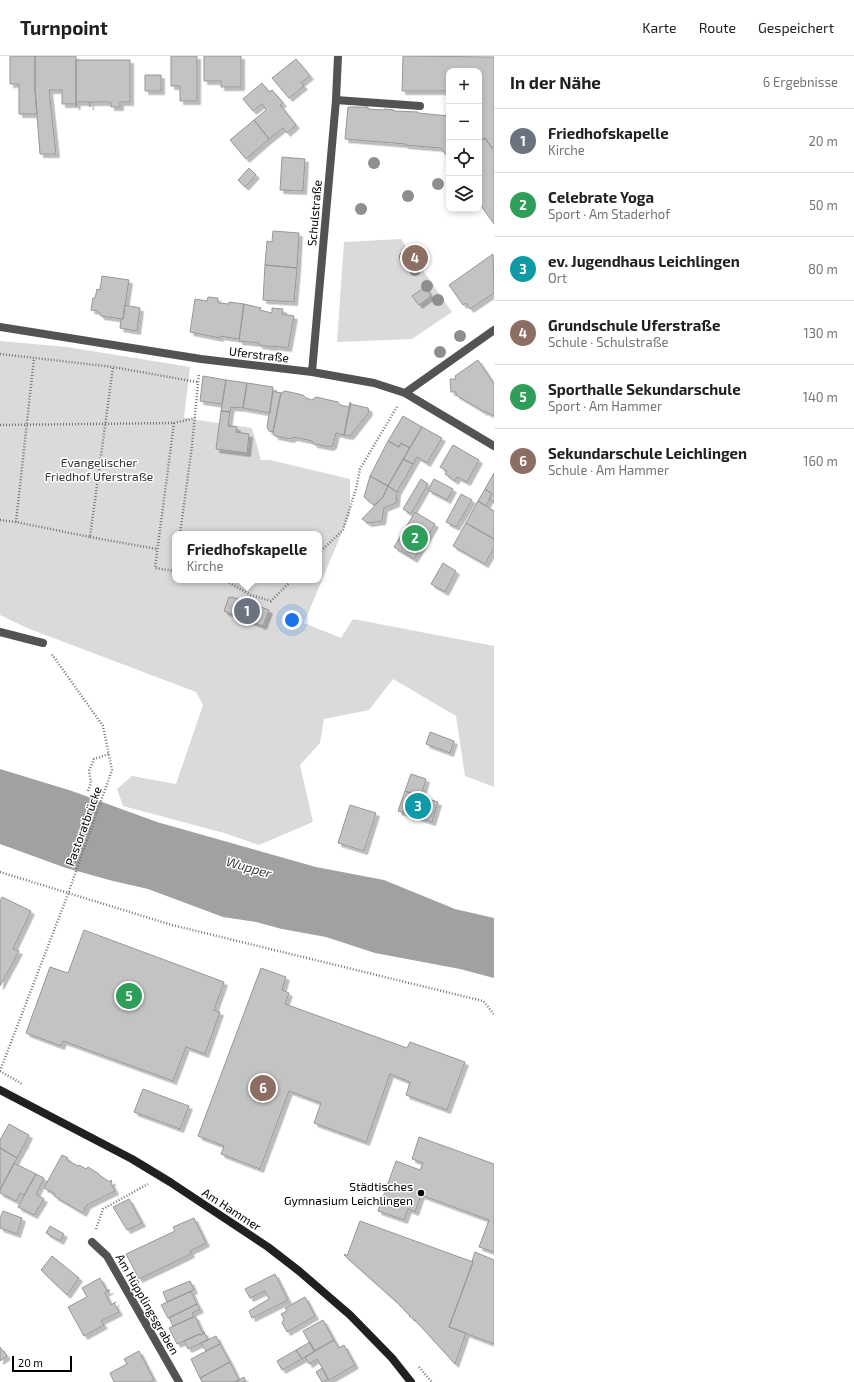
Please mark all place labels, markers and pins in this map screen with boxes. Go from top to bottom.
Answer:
pin: 4 [402,243,428,273]
pin: 2 [402,523,428,553]
pin: 1 [234,596,260,626]
pin: 3 [405,791,431,821]
pin: 5 [116,981,142,1011]
pin: 6 [250,1073,276,1103]
place label: Städtisches Gymnasium Leichlingen [284,1179,413,1207]
marker: Städtisches Gymnasium Leichlingen [416,1188,426,1198]

